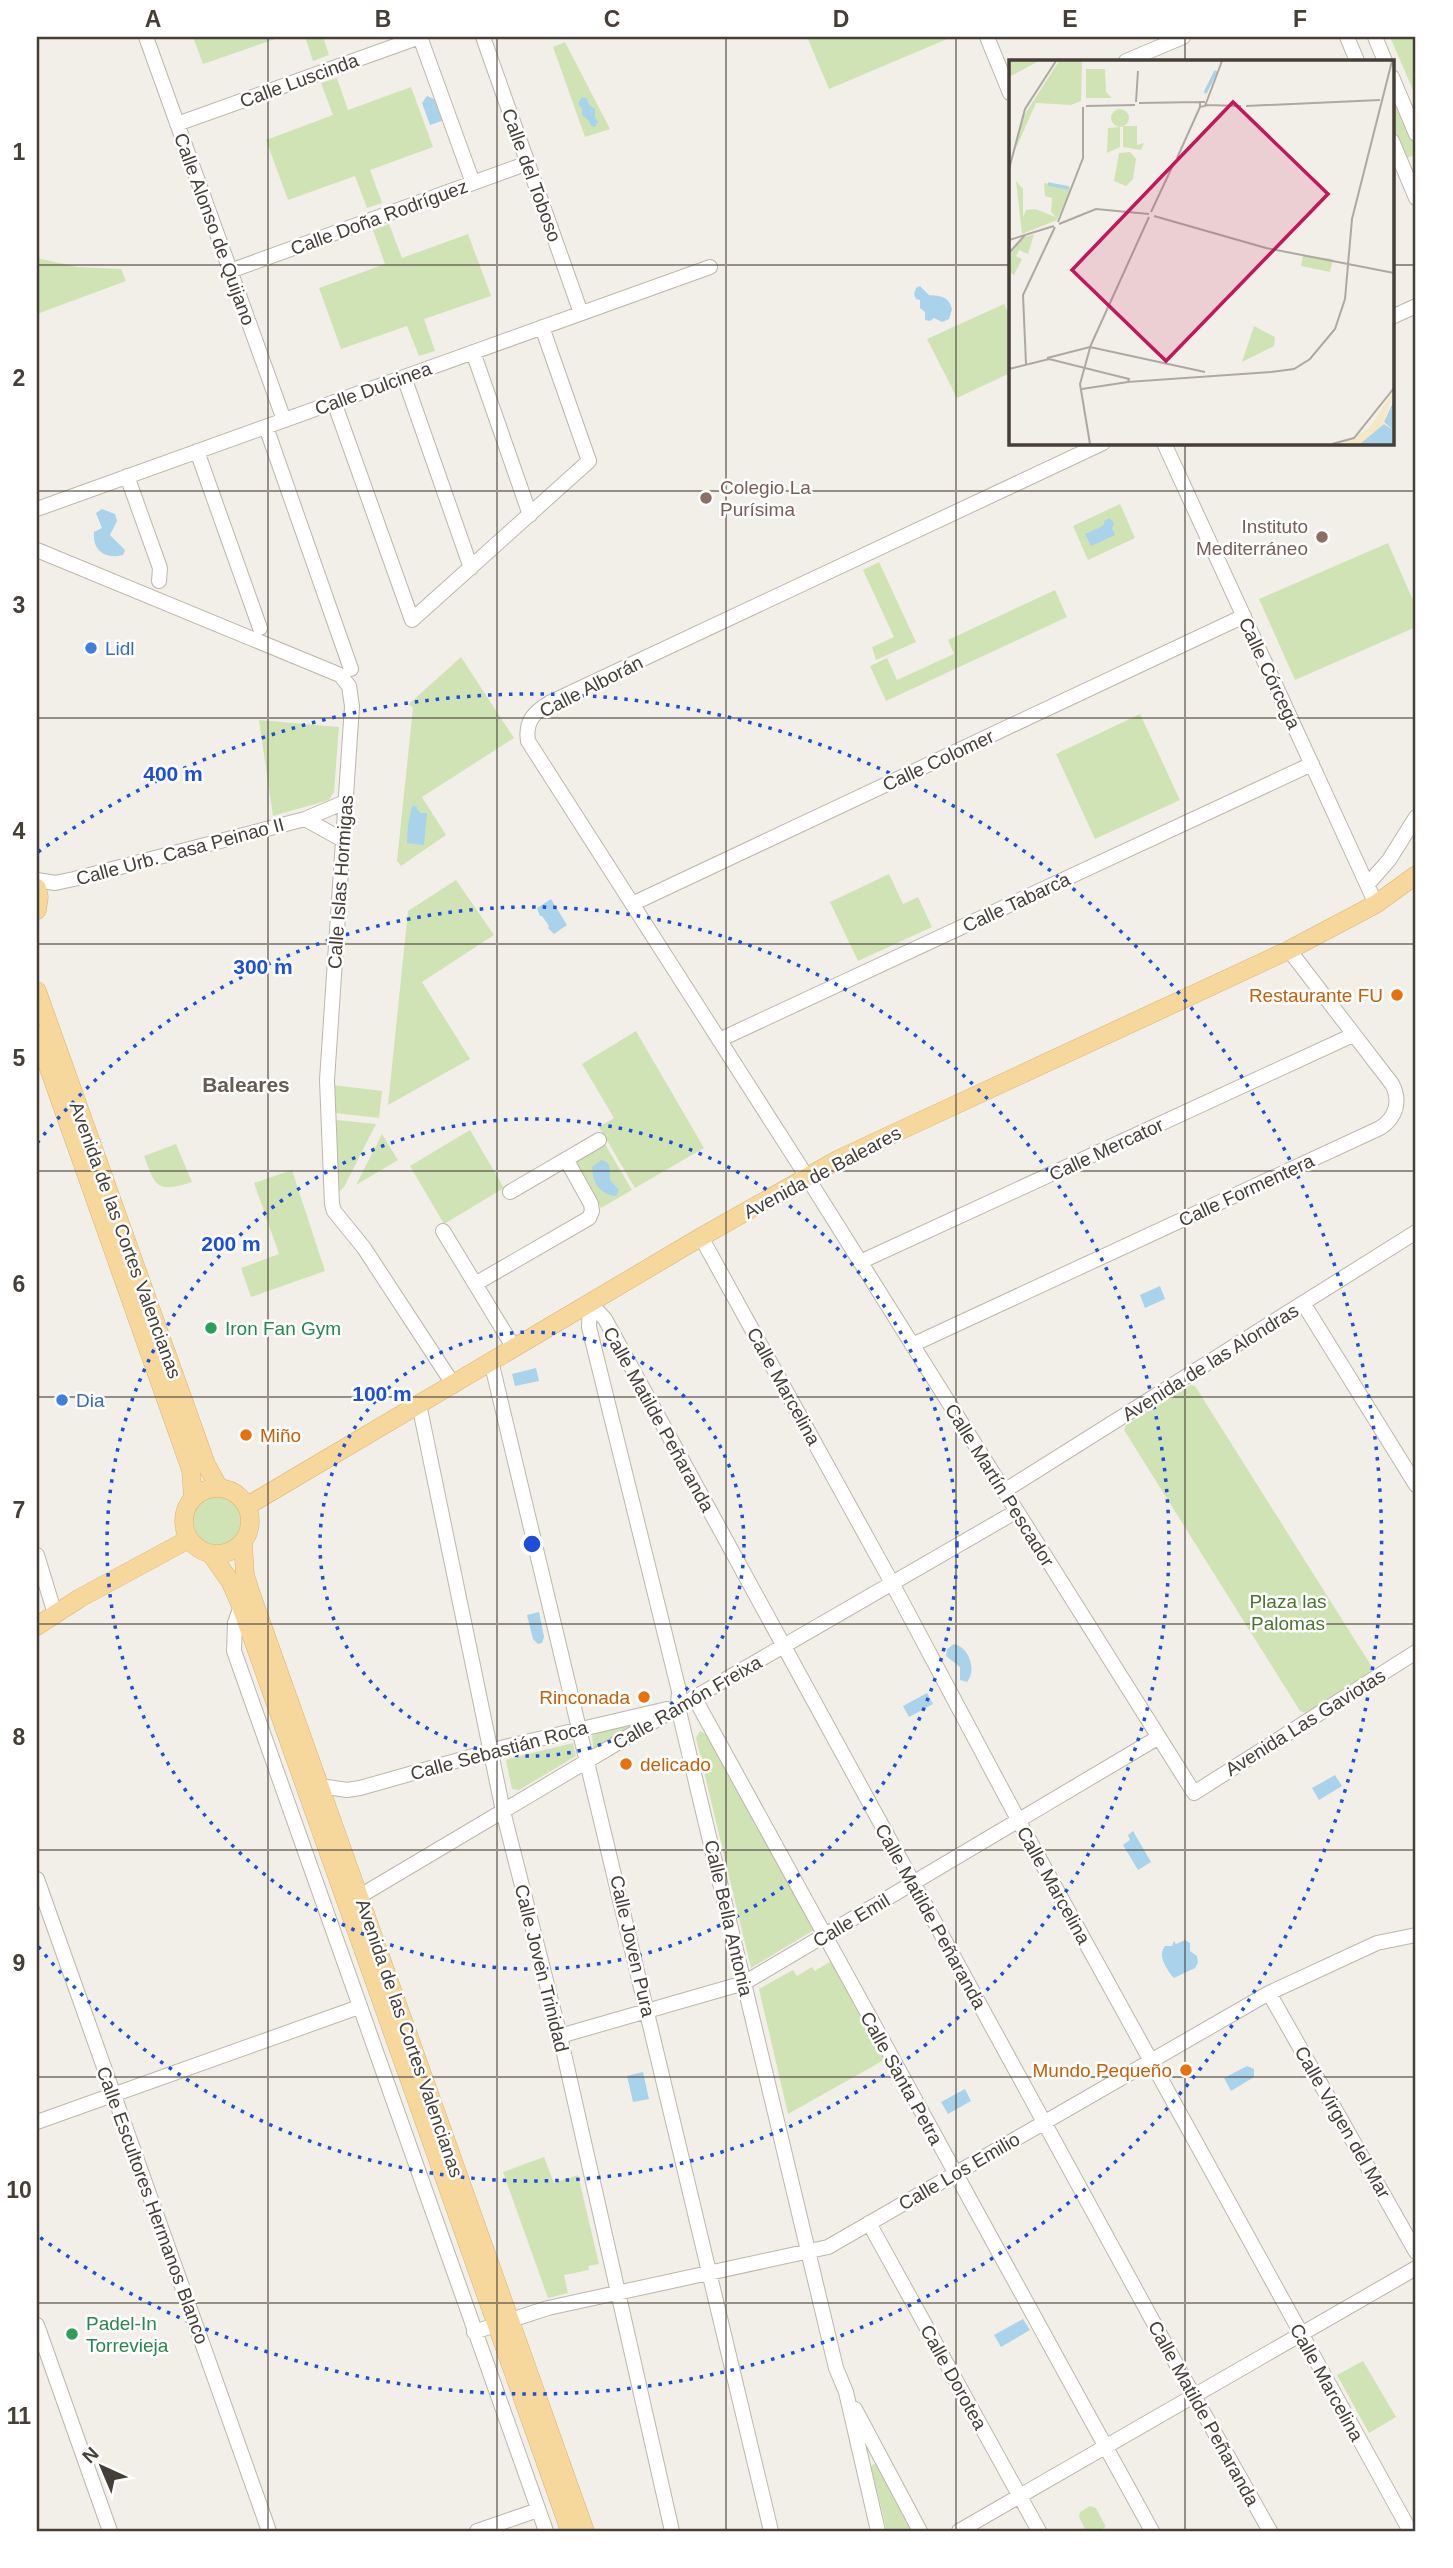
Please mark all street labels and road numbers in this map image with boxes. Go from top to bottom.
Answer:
street label: Calle Luscinda [237,49,362,112]
street label: Calle del Toboso [498,106,565,245]
street label: Calle Alonso de Quijano [170,130,259,328]
street label: Calle Doña Rodríguez [288,176,471,259]
street label: Calle Dulcinea [312,358,435,419]
street label: Calle Córcega [1235,614,1305,733]
street label: Calle Alborán [536,651,646,721]
street label: Calle Colomer [879,725,998,795]
street label: Calle Islas Hormigas [324,794,357,970]
street label: Calle Urb. Casa Peinao II [74,814,286,889]
street label: Calle Tabarca [959,868,1074,936]
street label: Avenida de las Cortes Valencianas [66,1099,185,1381]
street label: Calle Mercator [1046,1114,1167,1185]
street label: Avenida de Baleares [740,1122,904,1223]
street label: Calle Formentera [1175,1150,1318,1231]
street label: Avenida de las Alondras [1118,1300,1302,1425]
street label: Calle Matilde Peñaranda [599,1323,718,1516]
street label: Calle Marcelina [743,1324,825,1449]
street label: Calle Martín Pescador [941,1400,1059,1571]
street label: Calle Ramón Freixa [609,1651,766,1754]
street label: Avenida Las Gaviotas [1221,1665,1389,1780]
street label: Calle Sebastián Roca [408,1717,591,1784]
street label: Calle Matilde Peñaranda [871,1820,990,2013]
street label: Calle Marcelina [1013,1823,1095,1948]
street label: Calle Bella Antonia [700,1838,757,1999]
street label: Calle Joven Pura [606,1873,659,2019]
street label: Calle Joven Trinidad [511,1882,573,2054]
street label: Calle Emil [809,1889,893,1951]
street label: Avenida de las Cortes Valencianas [352,1896,467,2180]
street label: Calle Santa Petra [856,2008,947,2149]
street label: Calle Virgen del Mar [1291,2043,1395,2202]
street label: Calle Escultores Hermanos Blanco [92,2064,213,2347]
street label: Calle Los Emilio [895,2128,1023,2215]
street label: Calle Matilde Peñaranda [1144,2317,1263,2510]
street label: Calle Marcelina [1286,2320,1368,2445]
street label: Calle Dorotea [916,2321,991,2434]

